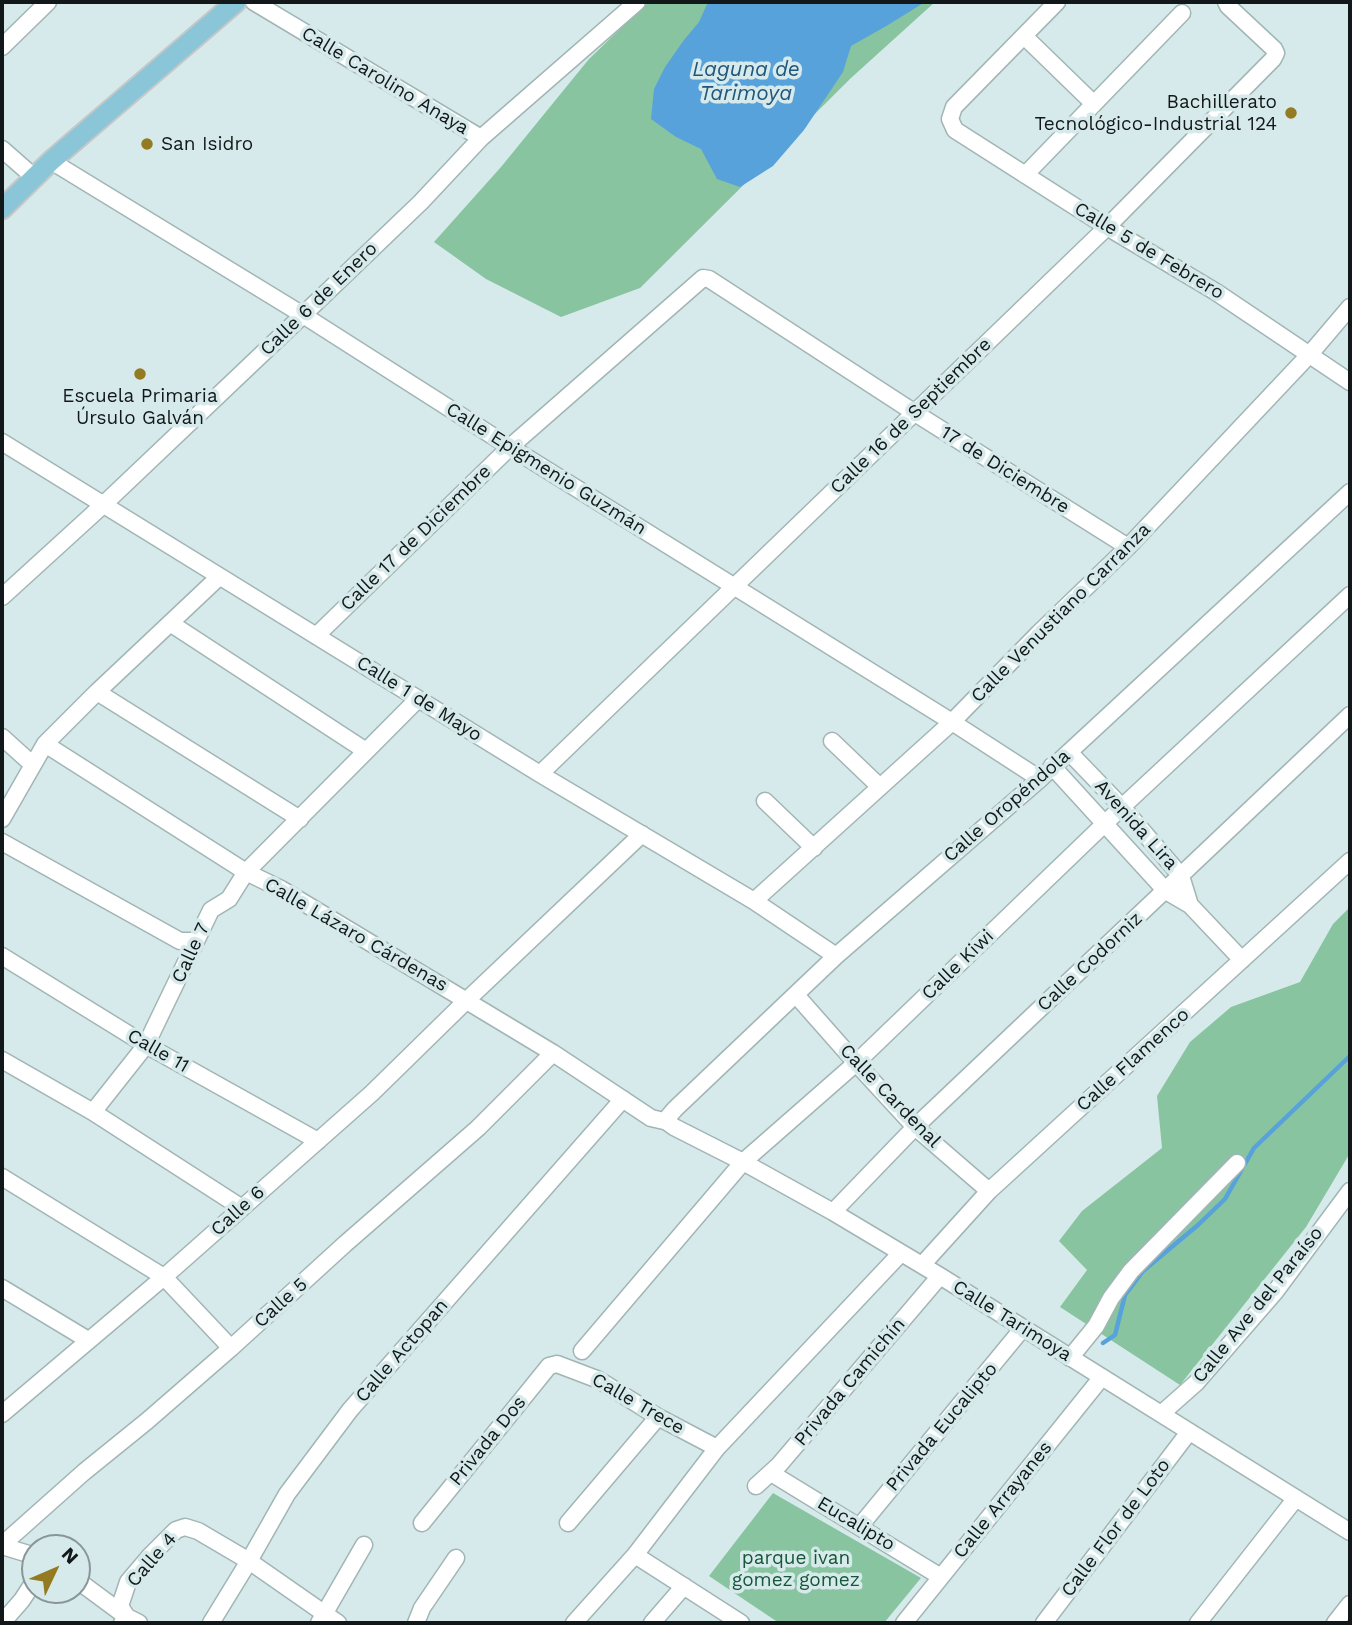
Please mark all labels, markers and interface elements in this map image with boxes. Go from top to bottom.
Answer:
street label: Calle Carolino Anaya [297,22,473,140]
water label: Laguna de Tarimoya [692,57,800,107]
place label: Bachillerato Tecnológico-Industrial 124 [1034,91,1277,135]
marker: Bachillerato Tecnológico-Industrial 124 [1283,105,1299,121]
place label: San Isidro [161,133,253,155]
marker: San Isidro [139,136,155,152]
street label: Calle 5 de Febrero [1070,197,1228,305]
street label: Calle 6 de Enero [256,237,382,361]
street label: Calle 16 de Septiembre [826,333,996,499]
marker: Escuela Primaria Úrsulo Galván [132,366,148,382]
place label: Escuela Primaria Úrsulo Galván [62,385,218,429]
street label: Calle Epigmenio Guzmán [442,398,650,540]
street label: 17 de Diciembre [936,421,1074,519]
street label: Calle 17 de Diciembre [336,460,496,616]
street label: Calle Venustiano Carranza [966,518,1156,708]
street label: Calle 1 de Mayo [352,651,486,747]
street label: Calle Oropéndola [939,745,1075,867]
street label: Avenida Lira [1090,775,1182,875]
street label: Calle Lázaro Cárdenas [260,873,452,997]
street label: Calle Codorniz [1033,908,1147,1016]
street label: Calle 7 [167,919,215,987]
street label: Calle Kiwi [917,925,999,1005]
street label: Calle Flamenco [1072,1003,1194,1117]
street label: Calle 11 [123,1024,193,1078]
street label: Calle Cardenal [835,1039,945,1153]
street label: Calle 6 [206,1181,270,1241]
street label: Calle Ave del Paraíso [1188,1222,1328,1388]
street label: Calle 5 [250,1273,312,1333]
street label: Calle Tarimoya [949,1275,1075,1367]
street label: Calle Actopan [351,1295,453,1407]
street label: Privada Camichín [790,1313,910,1451]
street label: Privada Eucalipto [882,1358,1002,1496]
street label: Calle Trece [588,1368,688,1440]
street label: Privada Dos [445,1391,531,1491]
street label: Calle Arrayanes [949,1437,1057,1563]
street label: Calle Flor de Loto [1057,1454,1175,1602]
street label: Eucalipto [813,1492,899,1556]
street label: Calle 4 [122,1528,182,1592]
north arrow [21,1534,91,1604]
text: N [57,1542,83,1569]
park label: parque ivan gomez gomez [732,1547,860,1591]

